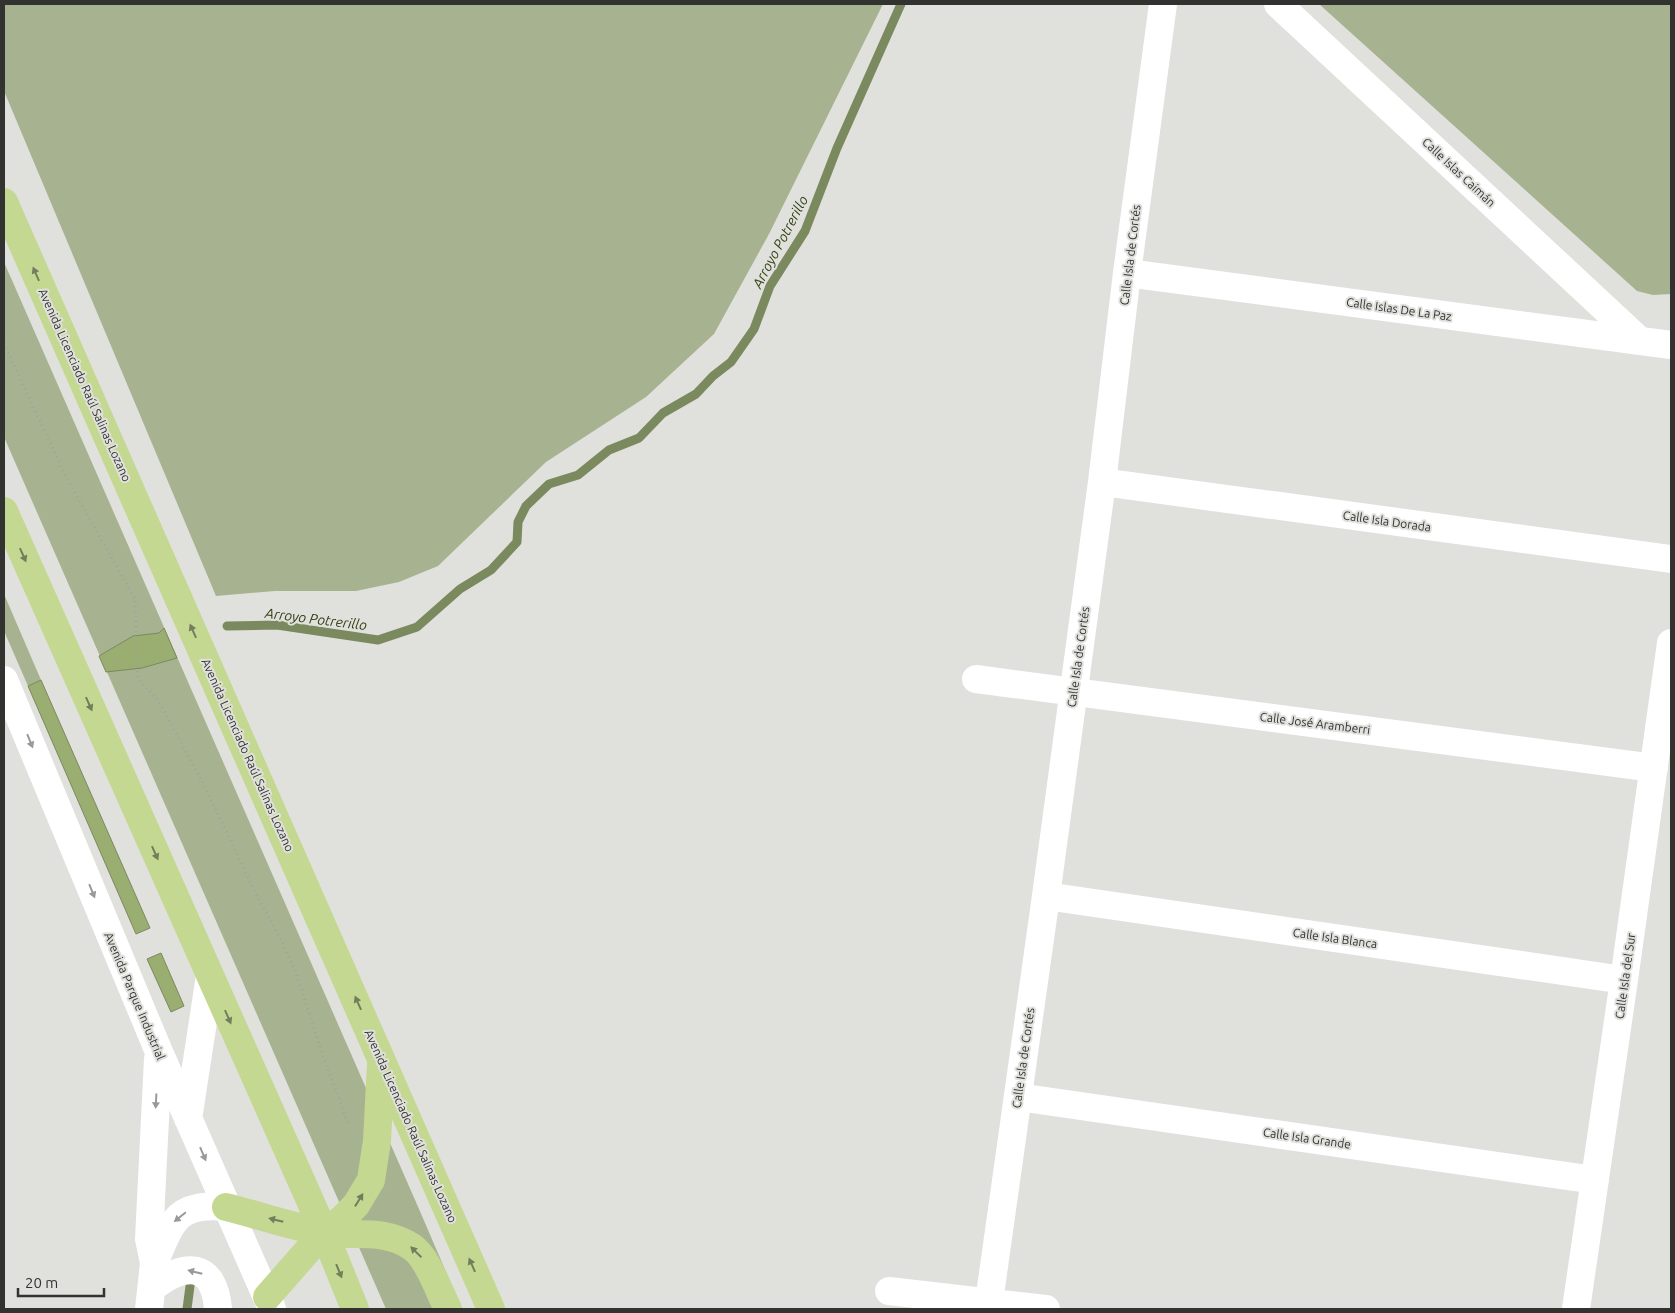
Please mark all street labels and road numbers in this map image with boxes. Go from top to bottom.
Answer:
street label: Calle Islas Caimán [1420,135,1498,209]
street label: Calle Isla de Cortés [1117,204,1143,306]
street label: Avenida Licenciado Raúl Salinas Lozano [36,287,134,483]
street label: Calle Islas De La Paz [1345,295,1453,323]
street label: Calle Isla Dorada [1342,508,1432,534]
street label: Calle Isla de Cortés [1065,606,1091,708]
street label: Avenida Licenciado Raúl Salinas Lozano [199,657,297,853]
street label: Calle José Aramberri [1259,710,1371,736]
street label: Calle Isla Blanca [1292,926,1378,950]
street label: Avenida Parque Industrial [102,930,168,1062]
street label: Calle Isla del Sur [1613,932,1638,1020]
street label: Calle Isla de Cortés [1010,1007,1036,1109]
street label: Avenida Licenciado Raúl Salinas Lozano [362,1028,460,1224]
street label: Calle Isla Grande [1262,1125,1352,1151]

